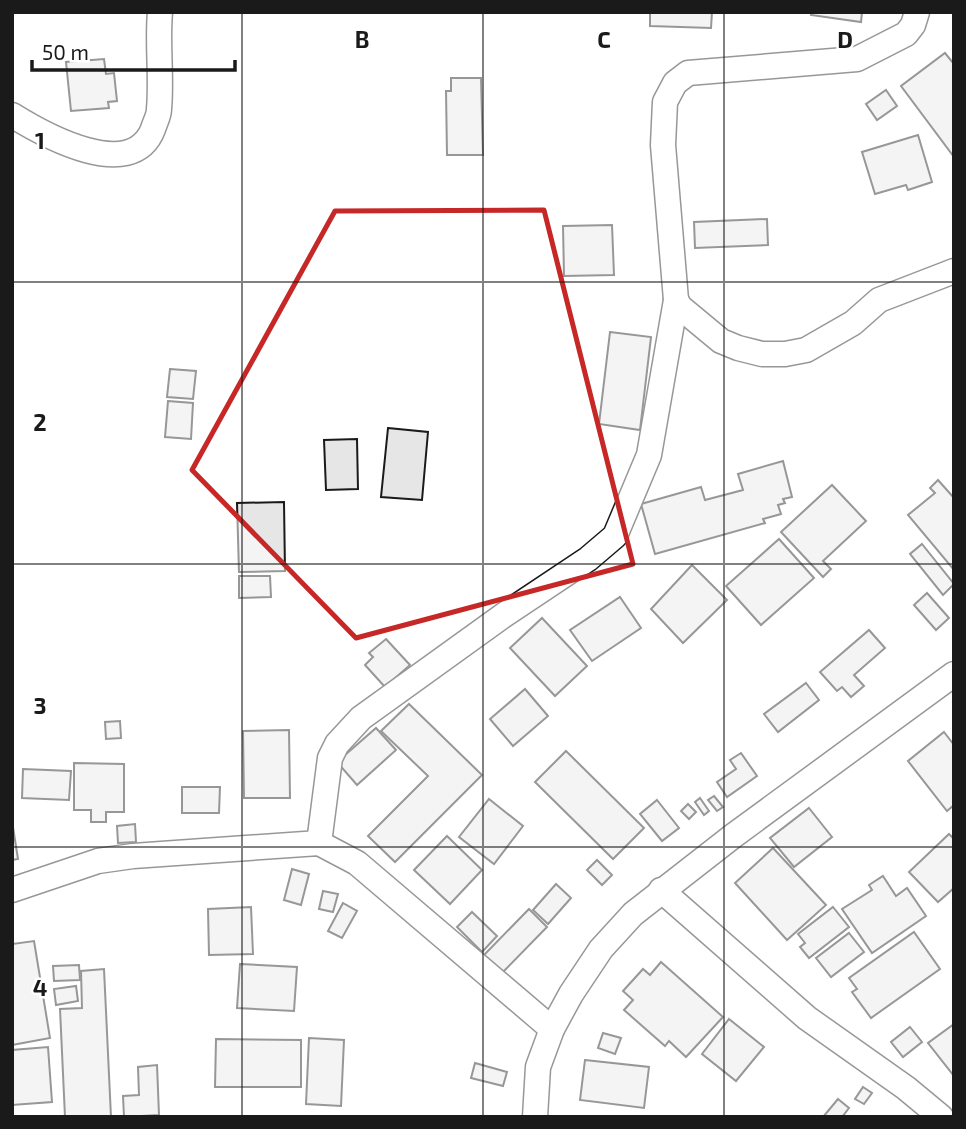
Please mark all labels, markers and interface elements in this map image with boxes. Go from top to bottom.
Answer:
text: B [355,25,369,53]
text: C [597,25,611,53]
text: D [837,25,853,53]
scale bar [32,28,234,72]
text: 50 m [42,39,89,64]
text: 1 [35,126,45,154]
text: 2 [33,408,47,436]
text: 3 [33,691,47,719]
text: 4 [33,973,47,1001]

